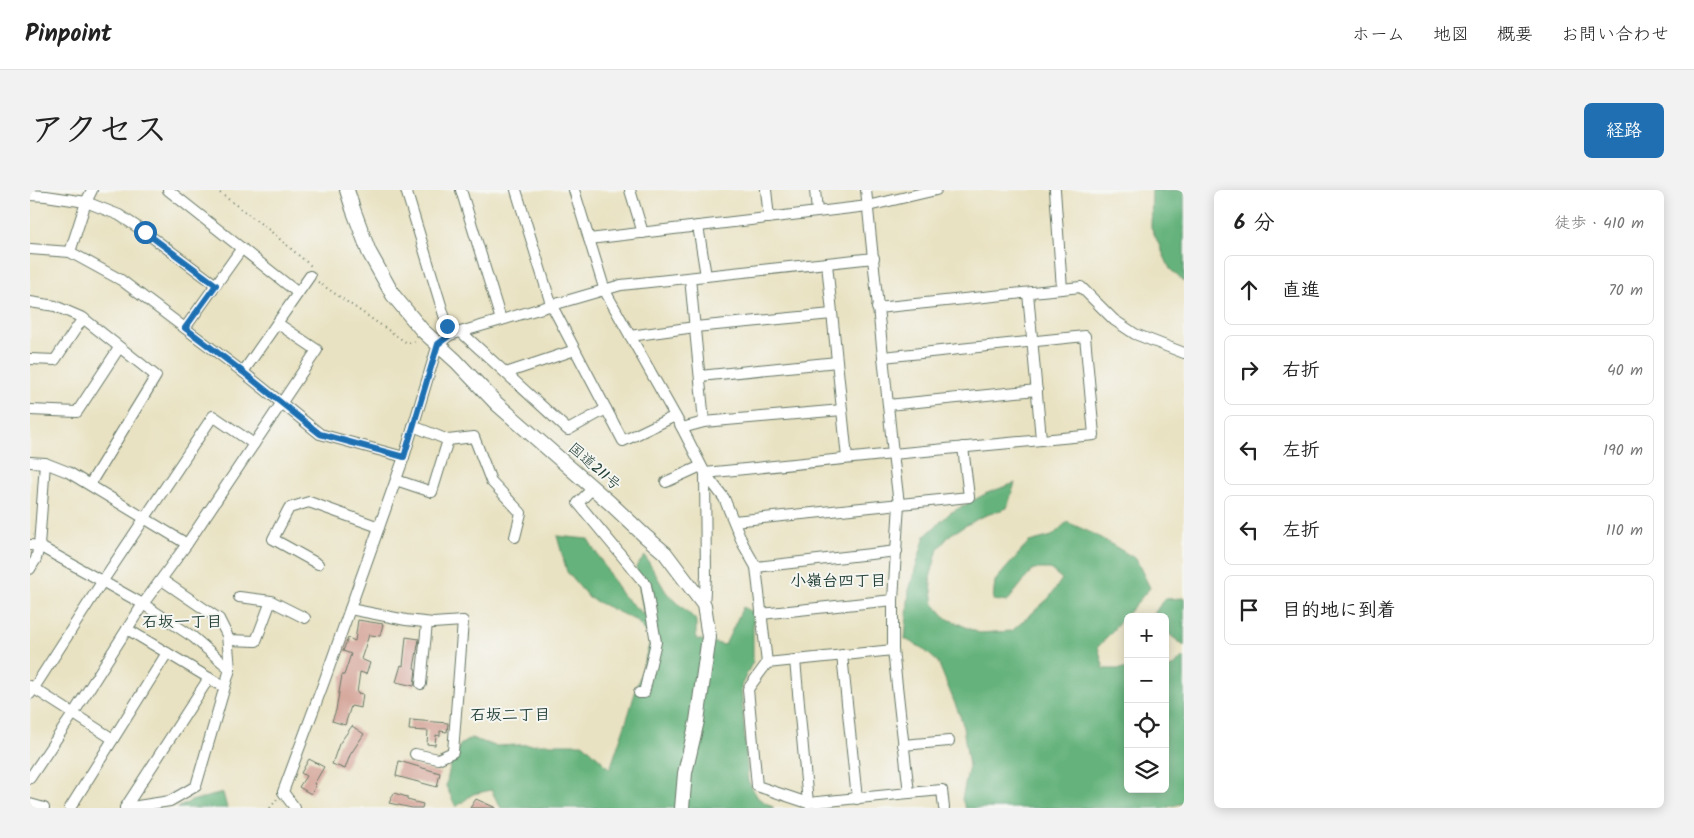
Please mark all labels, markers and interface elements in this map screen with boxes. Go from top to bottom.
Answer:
text: Pinpoint [25,15,112,54]
text: ホーム [1352,21,1405,50]
text: 地図 [1433,21,1469,50]
text: 概要 [1497,21,1533,50]
text: お問い合わせ [1561,21,1669,50]
button: 経路 [1584,103,1664,158]
text: アクセス [30,104,168,160]
text: 6 分 [1234,207,1274,240]
text: 徒歩 · 410 m [1554,211,1644,236]
route start [134,221,157,244]
icon: ahead [1235,276,1263,304]
text: 直進 [1282,276,1320,306]
text: 70 m [1608,278,1643,303]
route end [436,315,459,338]
icon: right [1235,356,1263,384]
text: 右折 [1282,356,1320,386]
text: 40 m [1607,358,1643,383]
icon: left [1235,436,1263,464]
text: 左折 [1282,436,1320,466]
street label: 国道211号 [562,437,626,497]
text: 190 m [1603,438,1643,463]
icon: left [1235,516,1263,544]
text: 左折 [1282,516,1320,546]
text: 110 m [1606,518,1643,543]
district label: 小嶺台四丁目 [790,569,886,594]
icon: arrive [1235,596,1263,624]
text: 目的地に到着 [1282,596,1396,626]
district label: 石坂一丁目 [142,610,222,635]
map controls [1124,613,1169,793]
button: + [1124,613,1169,658]
button: − [1124,658,1169,703]
district label: 石坂二丁目 [470,703,550,728]
button: locate [1124,703,1169,748]
button: layers [1124,748,1169,793]

